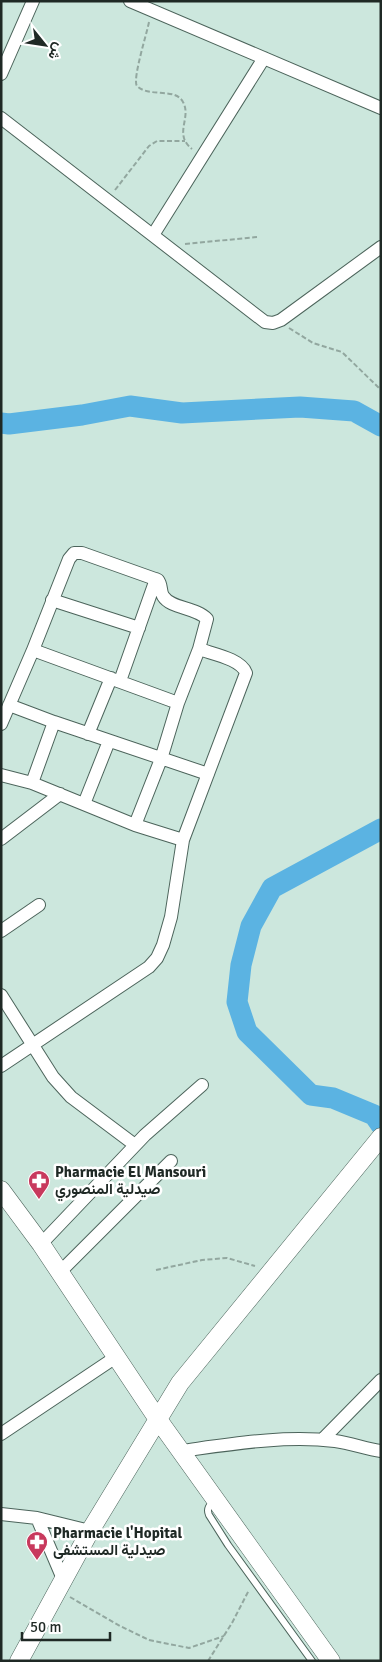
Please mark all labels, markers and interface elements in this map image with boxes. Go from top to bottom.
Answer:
north arrow [20,20,70,70]
text: ش [44,40,67,63]
place label: Pharmacie El Mansouri صيدلية المنصوري [55,1163,206,1202]
pharmacy icon: Pharmacie El Mansouri صيدلية المنصوري [27,1169,51,1200]
place label: Pharmacie l'Hopital صيدلية المستشفى [53,1524,182,1559]
pharmacy icon: Pharmacie l'Hopital صيدلية المستشفى [25,1530,49,1561]
scale bar [22,1610,110,1642]
text: 50 m [30,1618,61,1636]

